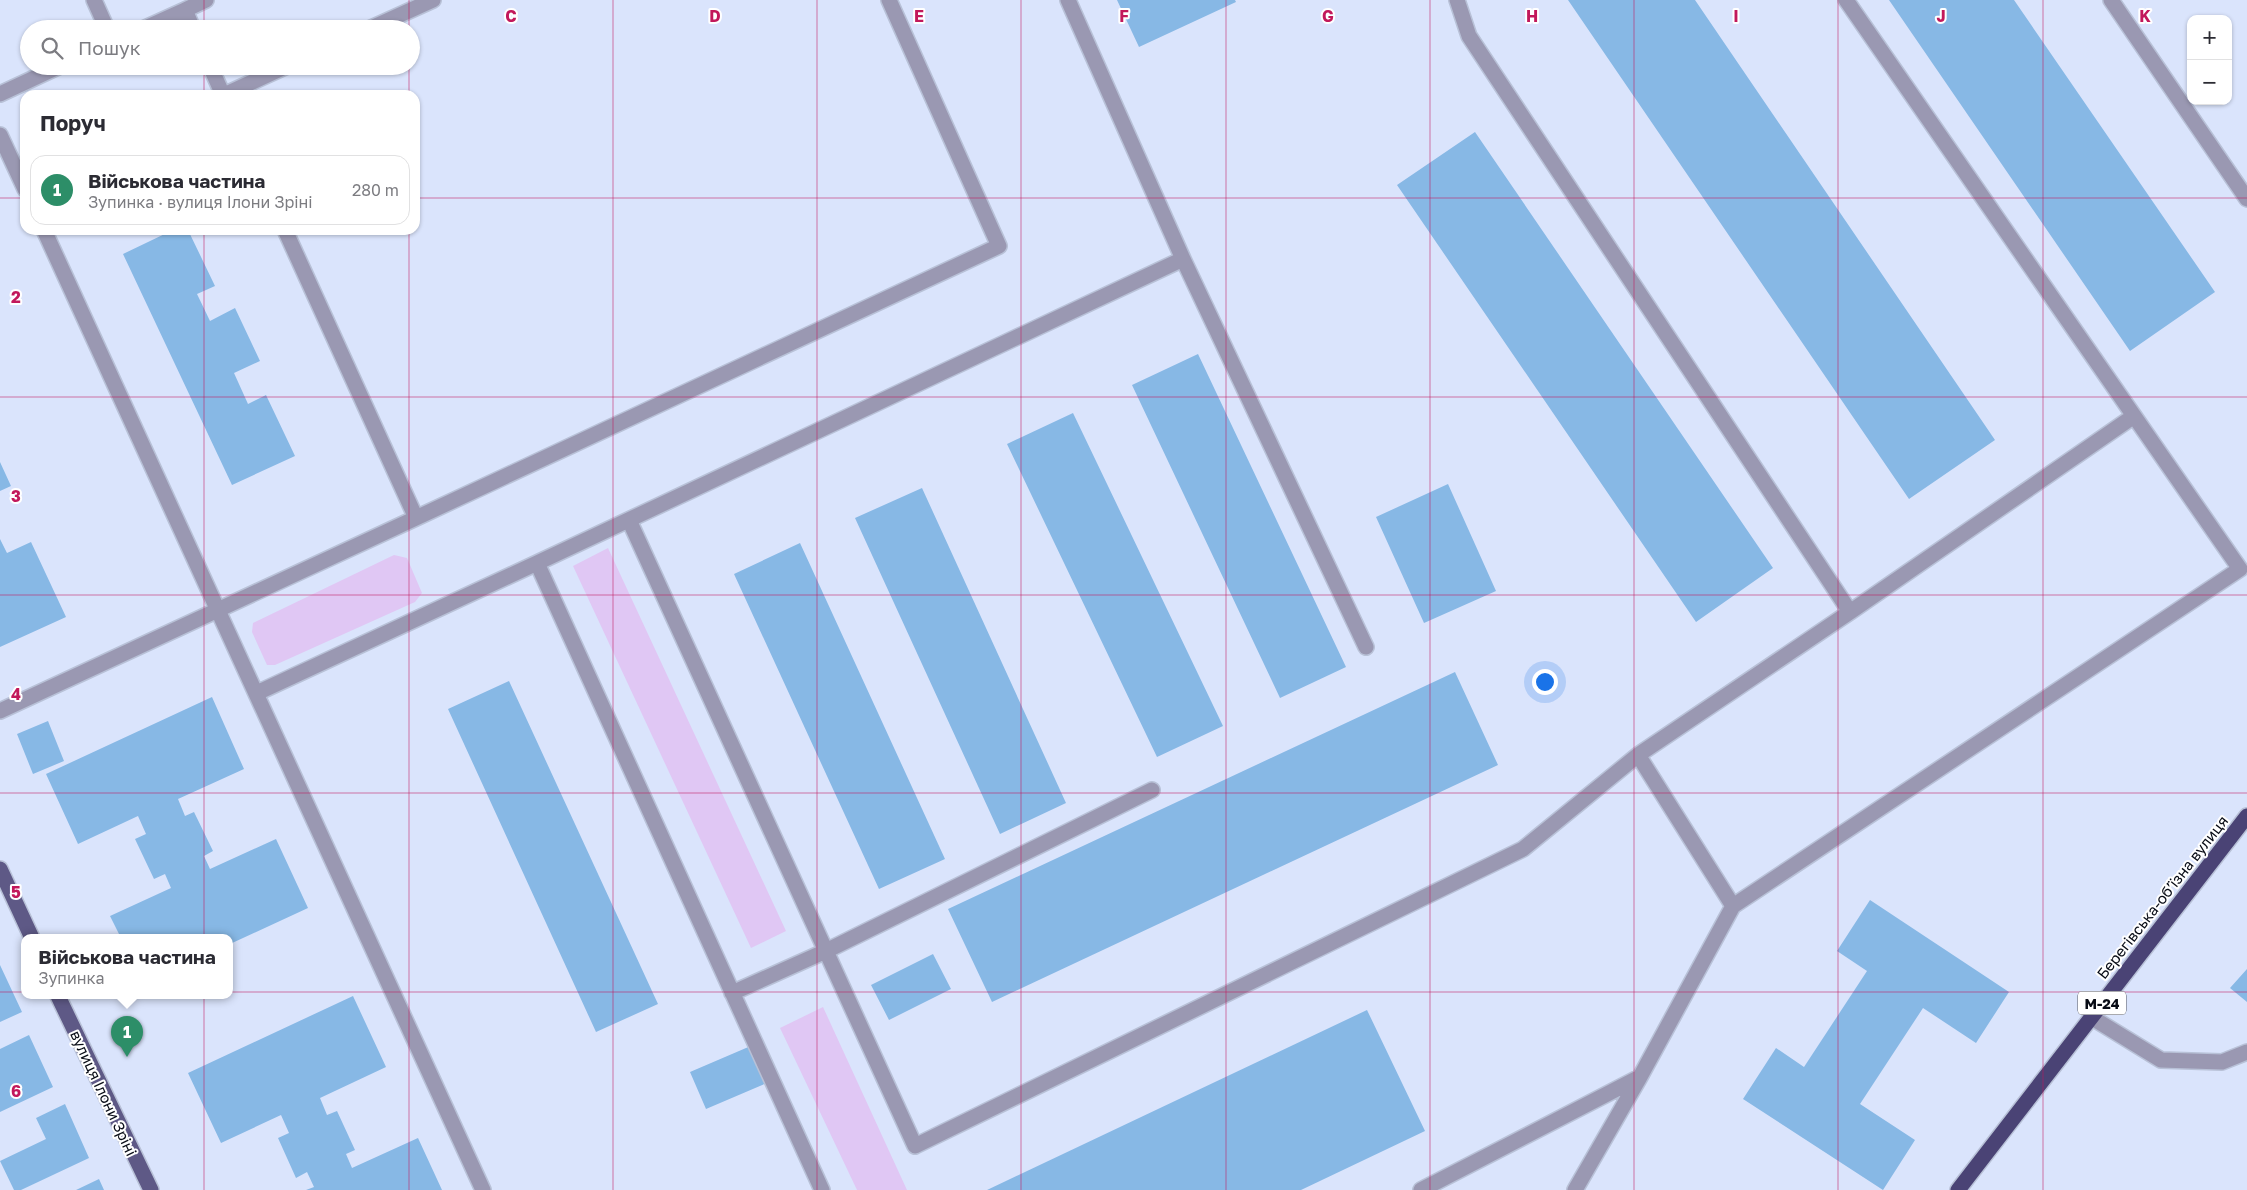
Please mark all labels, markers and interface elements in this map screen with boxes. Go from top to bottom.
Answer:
text: C [505,6,517,26]
text: D [709,6,721,26]
text: E [914,6,924,26]
text: F [1119,6,1129,26]
text: G [1322,6,1334,26]
text: H [1526,6,1538,26]
text: I [1733,6,1739,26]
text: J [1936,6,1946,26]
text: K [2139,6,2151,26]
map controls [2187,15,2232,105]
button: + [2187,15,2232,60]
search box [20,20,420,75]
icon: search [38,34,66,62]
text: Пошук [78,36,141,59]
button: − [2187,60,2232,105]
text: Поруч [40,110,106,136]
text: Військова частина [88,169,265,192]
text: 1 [53,180,61,200]
text: 280 m [352,180,399,200]
text: Зупинка · вулиця Ілони Зріні [88,192,313,212]
text: 2 [11,287,21,307]
text: 3 [11,486,21,506]
your location [1532,669,1558,695]
text: 4 [11,684,21,704]
street label: Берегівська-обʼїзна вулиця [2093,812,2231,982]
text: 5 [11,882,21,902]
popup [21,934,233,999]
text: Військова частина [38,945,216,968]
text: Зупинка [38,968,105,988]
road number: М-24 [2078,991,2126,1014]
pin: 1 [111,1016,143,1057]
street label: вулиця Ілони Зріні [67,1027,141,1159]
text: 6 [11,1081,21,1101]

